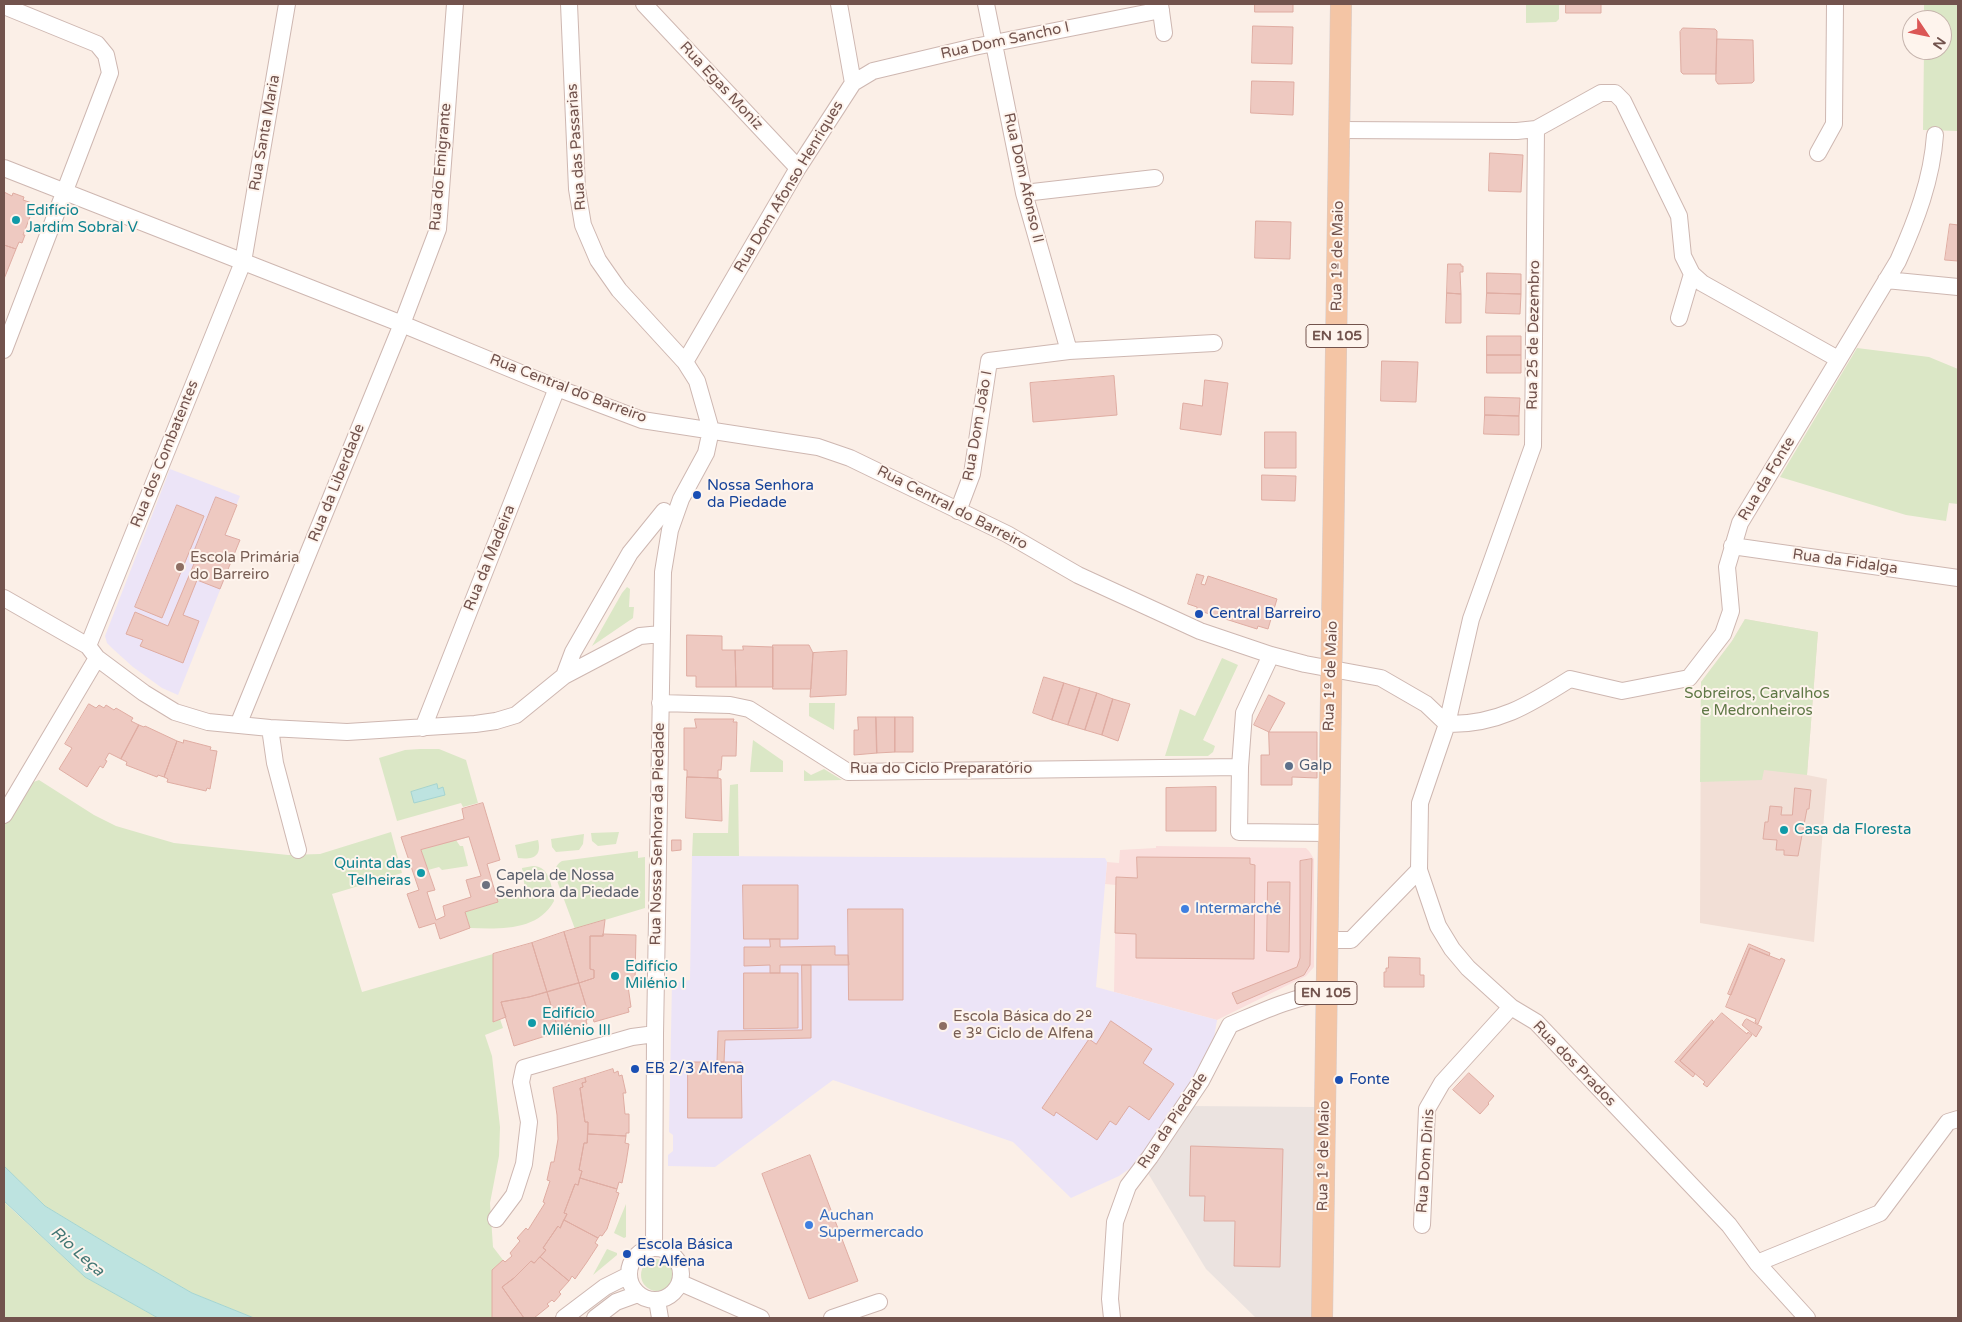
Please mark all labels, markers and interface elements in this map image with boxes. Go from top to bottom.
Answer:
north arrow [1902,10,1952,60]
street label: Rua Dom Sancho I [939,19,1071,63]
text: N [1929,34,1949,53]
street label: Rua Egas Moniz [675,38,767,134]
street label: Rua Santa Maria [246,74,284,192]
street label: Rua das Passarias [564,83,590,211]
street label: Rua Dom Afonso Henriques [731,98,847,276]
street label: Rua do Emigrante [426,102,456,232]
street label: Rua Dom Afonso II [999,111,1047,245]
street label: Rua 1º de Maio [1328,200,1348,312]
place label: Edifício Jardim Sobral V [26,202,138,237]
marker: Edifício Jardim Sobral V [10,214,22,226]
street label: Rua 25 de Dezembro [1524,260,1544,410]
road number: EN 105 [1306,324,1368,348]
street label: Rua Central do Barreiro [487,351,649,427]
street label: Rua Dom João I [959,369,997,483]
street label: Rua dos Combatentes [127,378,203,530]
street label: Rua da Liberdade [305,421,369,545]
street label: Rua da Fonte [1735,434,1799,524]
street label: Rua Central do Barreiro [874,462,1030,554]
place label: Nossa Senhora da Piedade [707,477,814,512]
marker: Nossa Senhora da Piedade [691,489,703,501]
street label: Rua da Madeira [461,502,519,614]
street label: Rua da Fidalga [1791,546,1899,578]
place label: Escola Primária do Barreiro [190,549,299,584]
marker: Escola Primária do Barreiro [174,561,186,573]
place label: Central Barreiro [1209,605,1321,623]
marker: Central Barreiro [1193,608,1205,620]
street label: Rua 1º de Maio [1320,620,1342,732]
park label: Sobreiros, Carvalhos e Medronheiros [1684,685,1830,720]
street label: Rua Nossa Senhora da Piedade [647,722,669,946]
place label: Galp [1299,757,1332,775]
street label: Rua do Ciclo Preparatório [850,760,1032,778]
marker: Galp [1283,760,1295,772]
place label: Casa da Floresta [1794,821,1911,839]
marker: Casa da Floresta [1778,824,1790,836]
place label: Quinta das Telheiras [334,855,411,890]
marker: Quinta das Telheiras [415,867,427,879]
place label: Capela de Nossa Senhora da Piedade [496,867,639,902]
marker: Capela de Nossa Senhora da Piedade [480,879,492,891]
place label: Intermarché [1195,900,1281,918]
marker: Intermarché [1179,903,1191,915]
place label: Edifício Milénio I [625,958,685,993]
marker: Edifício Milénio I [609,970,621,982]
road number: EN 105 [1295,981,1357,1004]
place label: Edifício Milénio III [542,1005,611,1040]
place label: Escola Básica do 2º e 3º Ciclo de Alfena [953,1008,1093,1043]
marker: Edifício Milénio III [526,1017,538,1029]
street label: Rua dos Prados [1529,1018,1619,1110]
marker: Escola Básica do 2º e 3º Ciclo de Alfena [937,1020,949,1032]
place label: EB 2/3 Alfena [645,1060,744,1078]
marker: EB 2/3 Alfena [629,1063,641,1075]
street label: Rua da Piedade [1134,1070,1212,1172]
place label: Fonte [1349,1071,1390,1089]
marker: Fonte [1333,1074,1345,1086]
street label: Rua 1º de Maio [1314,1100,1334,1212]
street label: Rua Dom Dinis [1413,1108,1439,1214]
place label: Auchan Supermercado [819,1207,924,1242]
marker: Auchan Supermercado [803,1219,815,1231]
water label: Rio Leça [46,1223,108,1281]
place label: Escola Básica de Alfena [637,1236,733,1271]
marker: Escola Básica de Alfena [621,1248,633,1260]

